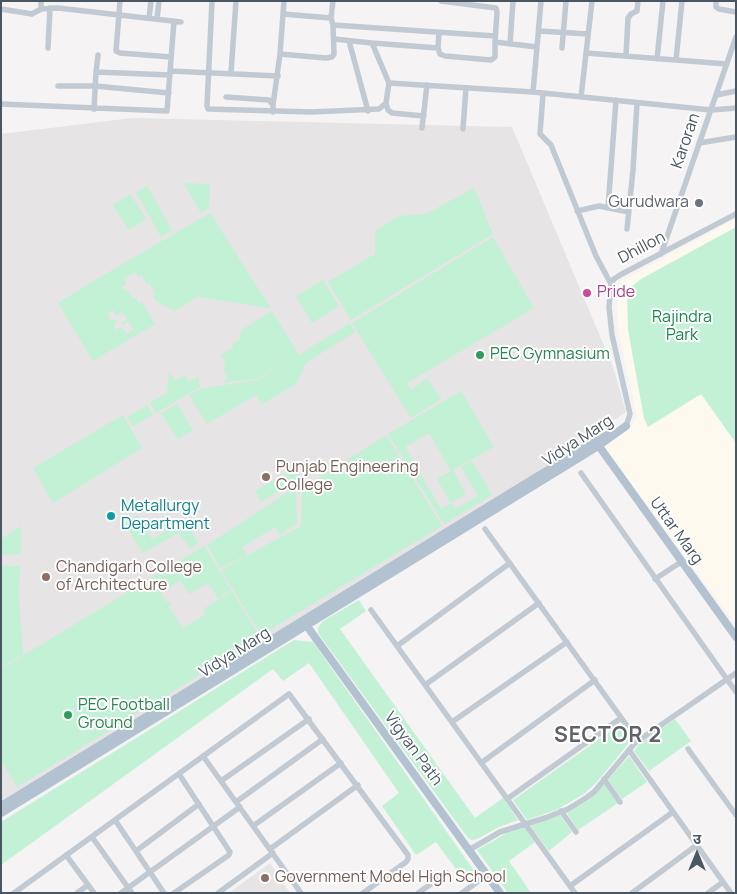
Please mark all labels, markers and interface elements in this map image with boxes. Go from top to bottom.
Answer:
street label: Karoran [668,111,704,171]
place label: Gurudwara [608,193,689,213]
marker: Gurudwara [693,197,705,209]
street label: Dhillon [615,228,669,268]
place label: Pride [597,283,635,303]
marker: Pride [581,287,593,299]
park label: Rajindra Park [652,308,712,346]
place label: PEC Gymnasium [490,345,610,365]
marker: PEC Gymnasium [474,349,486,361]
street label: Vidya Marg [539,411,617,471]
place label: Punjab Engineering College [276,458,419,496]
marker: Punjab Engineering College [260,471,272,483]
street label: Uttar Marg [645,494,707,568]
place label: Metallurgy Department [121,497,210,535]
marker: Metallurgy Department [105,510,117,522]
place label: Chandigarh College of Architecture [56,558,202,596]
marker: Chandigarh College of Architecture [40,571,52,583]
street label: Vidya Marg [196,624,274,682]
place label: PEC Football Ground [78,696,170,734]
street label: Vigyan Path [380,708,446,790]
marker: PEC Football Ground [62,709,74,721]
district label: SECTOR 2 [553,723,663,749]
north arrow [672,829,722,879]
text: उ [693,829,701,848]
place label: Government Model High School [275,868,506,888]
marker: Government Model High School [259,872,271,884]

